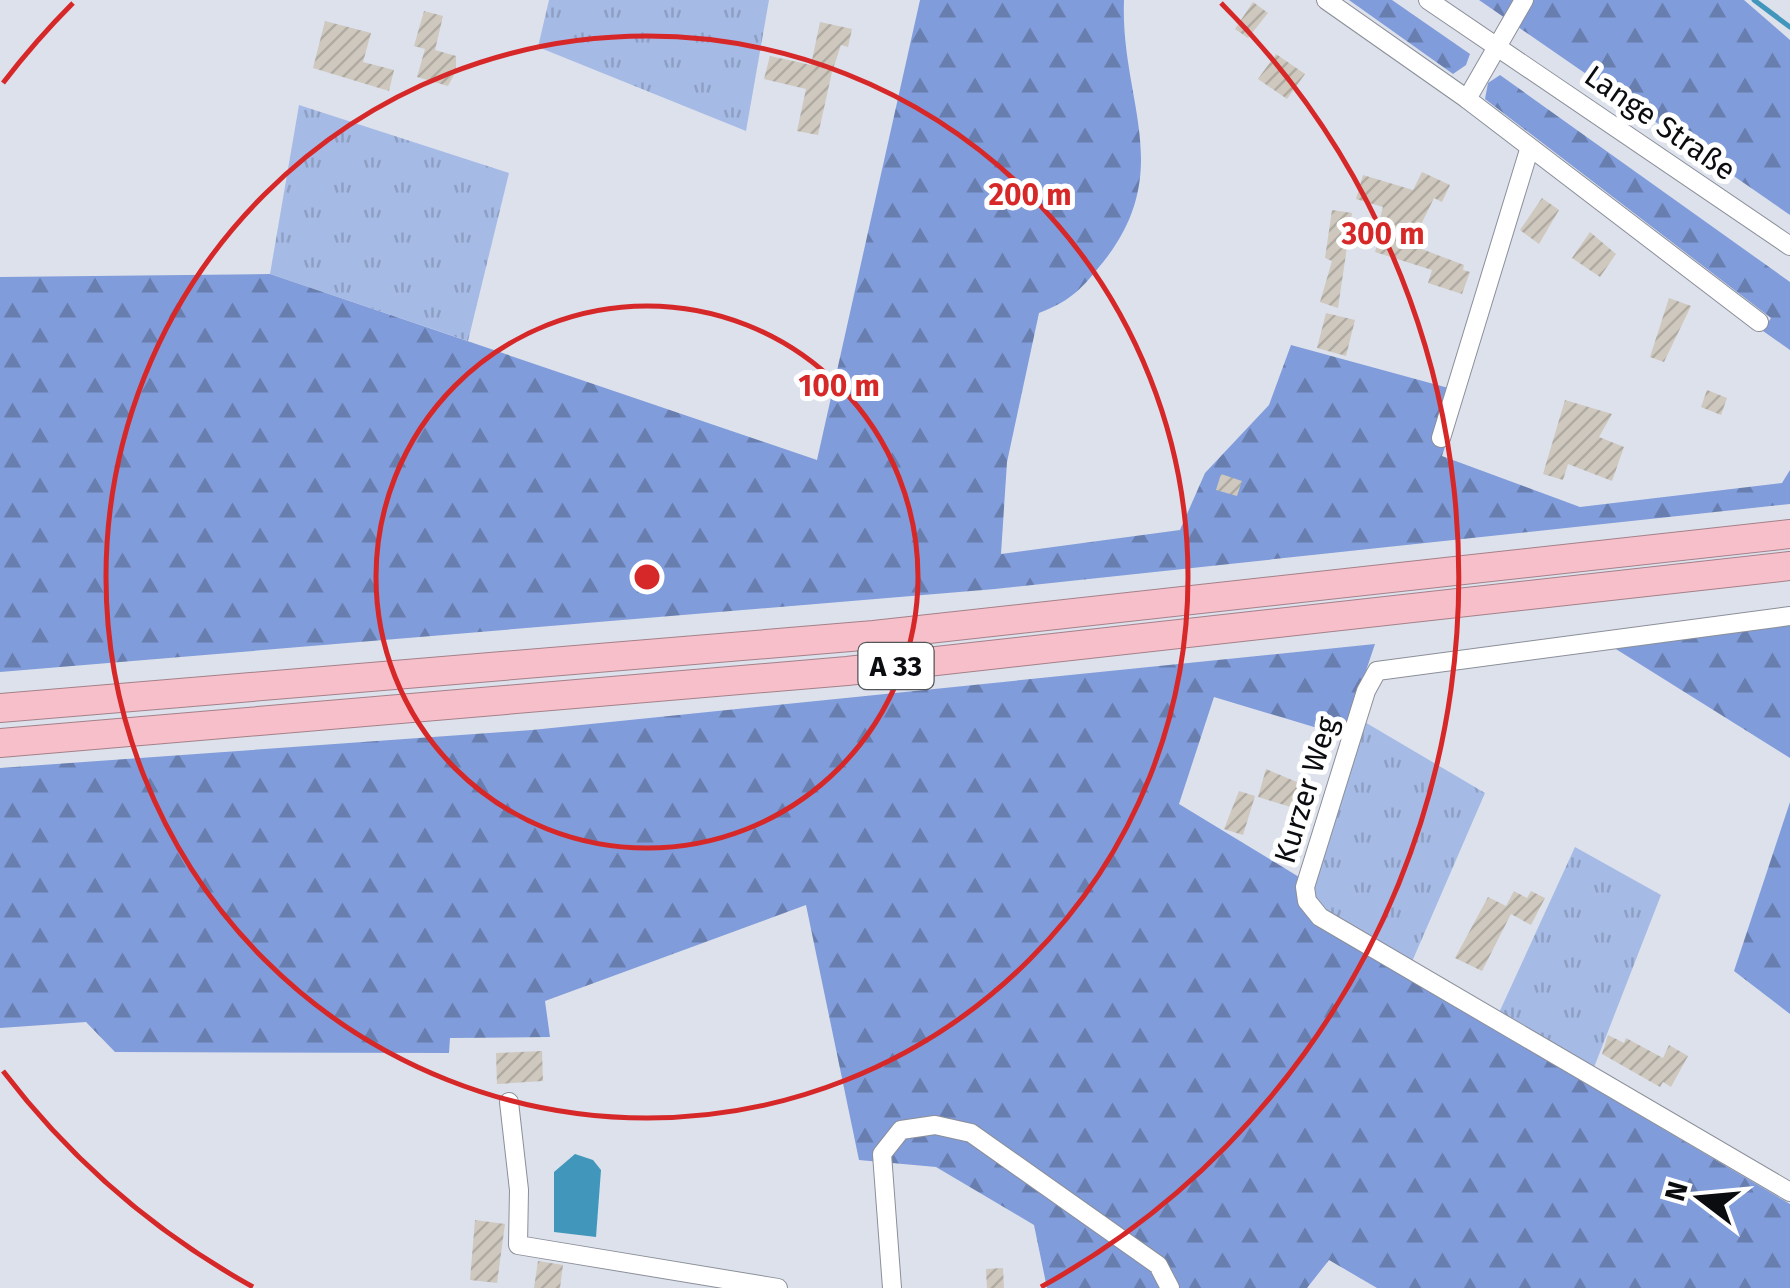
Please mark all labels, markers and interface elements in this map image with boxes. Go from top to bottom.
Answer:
street label: Lange Straße [1578,58,1742,188]
text: 200 m [988,177,1072,213]
text: 300 m [1340,216,1425,252]
text: 100 m [798,368,880,404]
centre of rings [629,559,665,595]
road number: A 33 [858,643,934,689]
street label: Kurzer Weg [1267,712,1345,868]
north arrow [1650,1148,1750,1248]
text: N [1658,1178,1695,1205]

